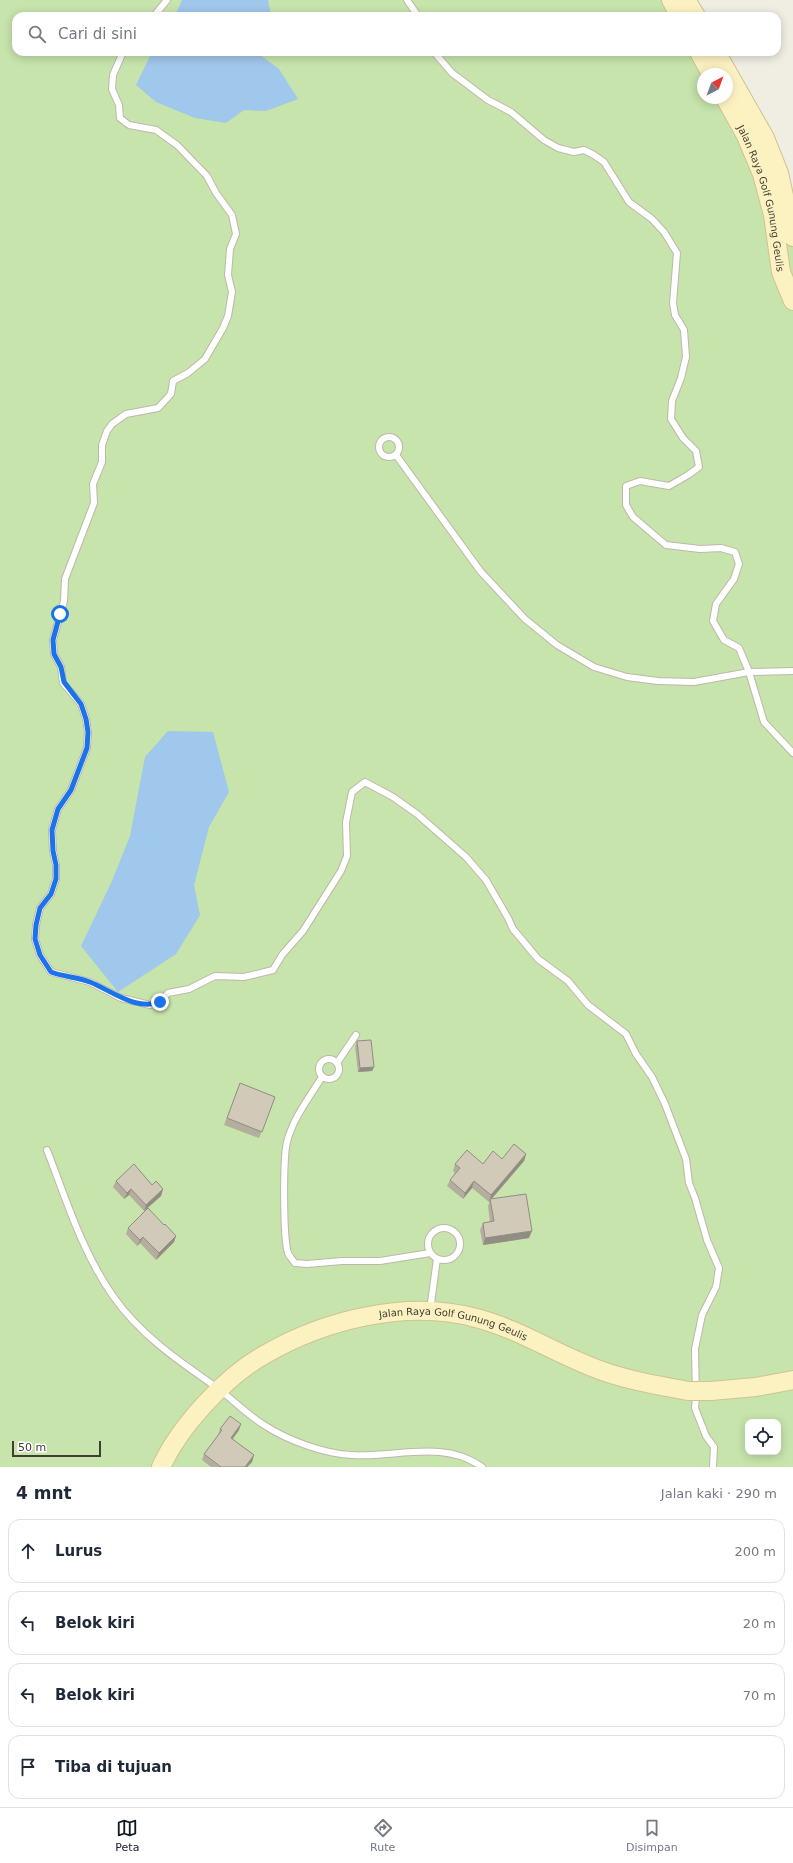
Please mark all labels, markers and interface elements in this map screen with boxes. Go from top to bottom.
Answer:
search box [12,12,781,56]
icon: search [26,23,48,45]
text: Cari di sini [58,25,137,43]
north arrow [697,68,733,104]
street label: Jalan Raya Golf Gunung Geulis [735,122,786,272]
route start [51,605,69,623]
route end [151,993,169,1011]
street label: Jalan Raya Golf Gunung Geulis [377,1305,529,1342]
map controls [745,1419,781,1455]
button: locate [745,1419,781,1455]
scale bar [12,1439,101,1458]
text: 50 m [18,1441,46,1454]
text: 4 mnt [16,1483,72,1503]
text: Jalan kaki · 290 m [661,1486,777,1501]
icon: ahead [17,1540,39,1562]
text: Lurus [55,1542,102,1560]
text: 200 m [734,1544,776,1559]
icon: left [17,1612,39,1634]
text: Belok kiri [55,1614,135,1632]
text: 20 m [743,1616,776,1631]
icon: left [17,1684,39,1706]
text: Belok kiri [55,1686,135,1704]
text: 70 m [743,1688,776,1703]
icon: arrive [17,1756,39,1778]
text: Tiba di tujuan [55,1758,172,1776]
tab: Peta [115,1817,139,1854]
tab: Rute [370,1817,395,1854]
tab: Disimpan [626,1817,678,1854]

